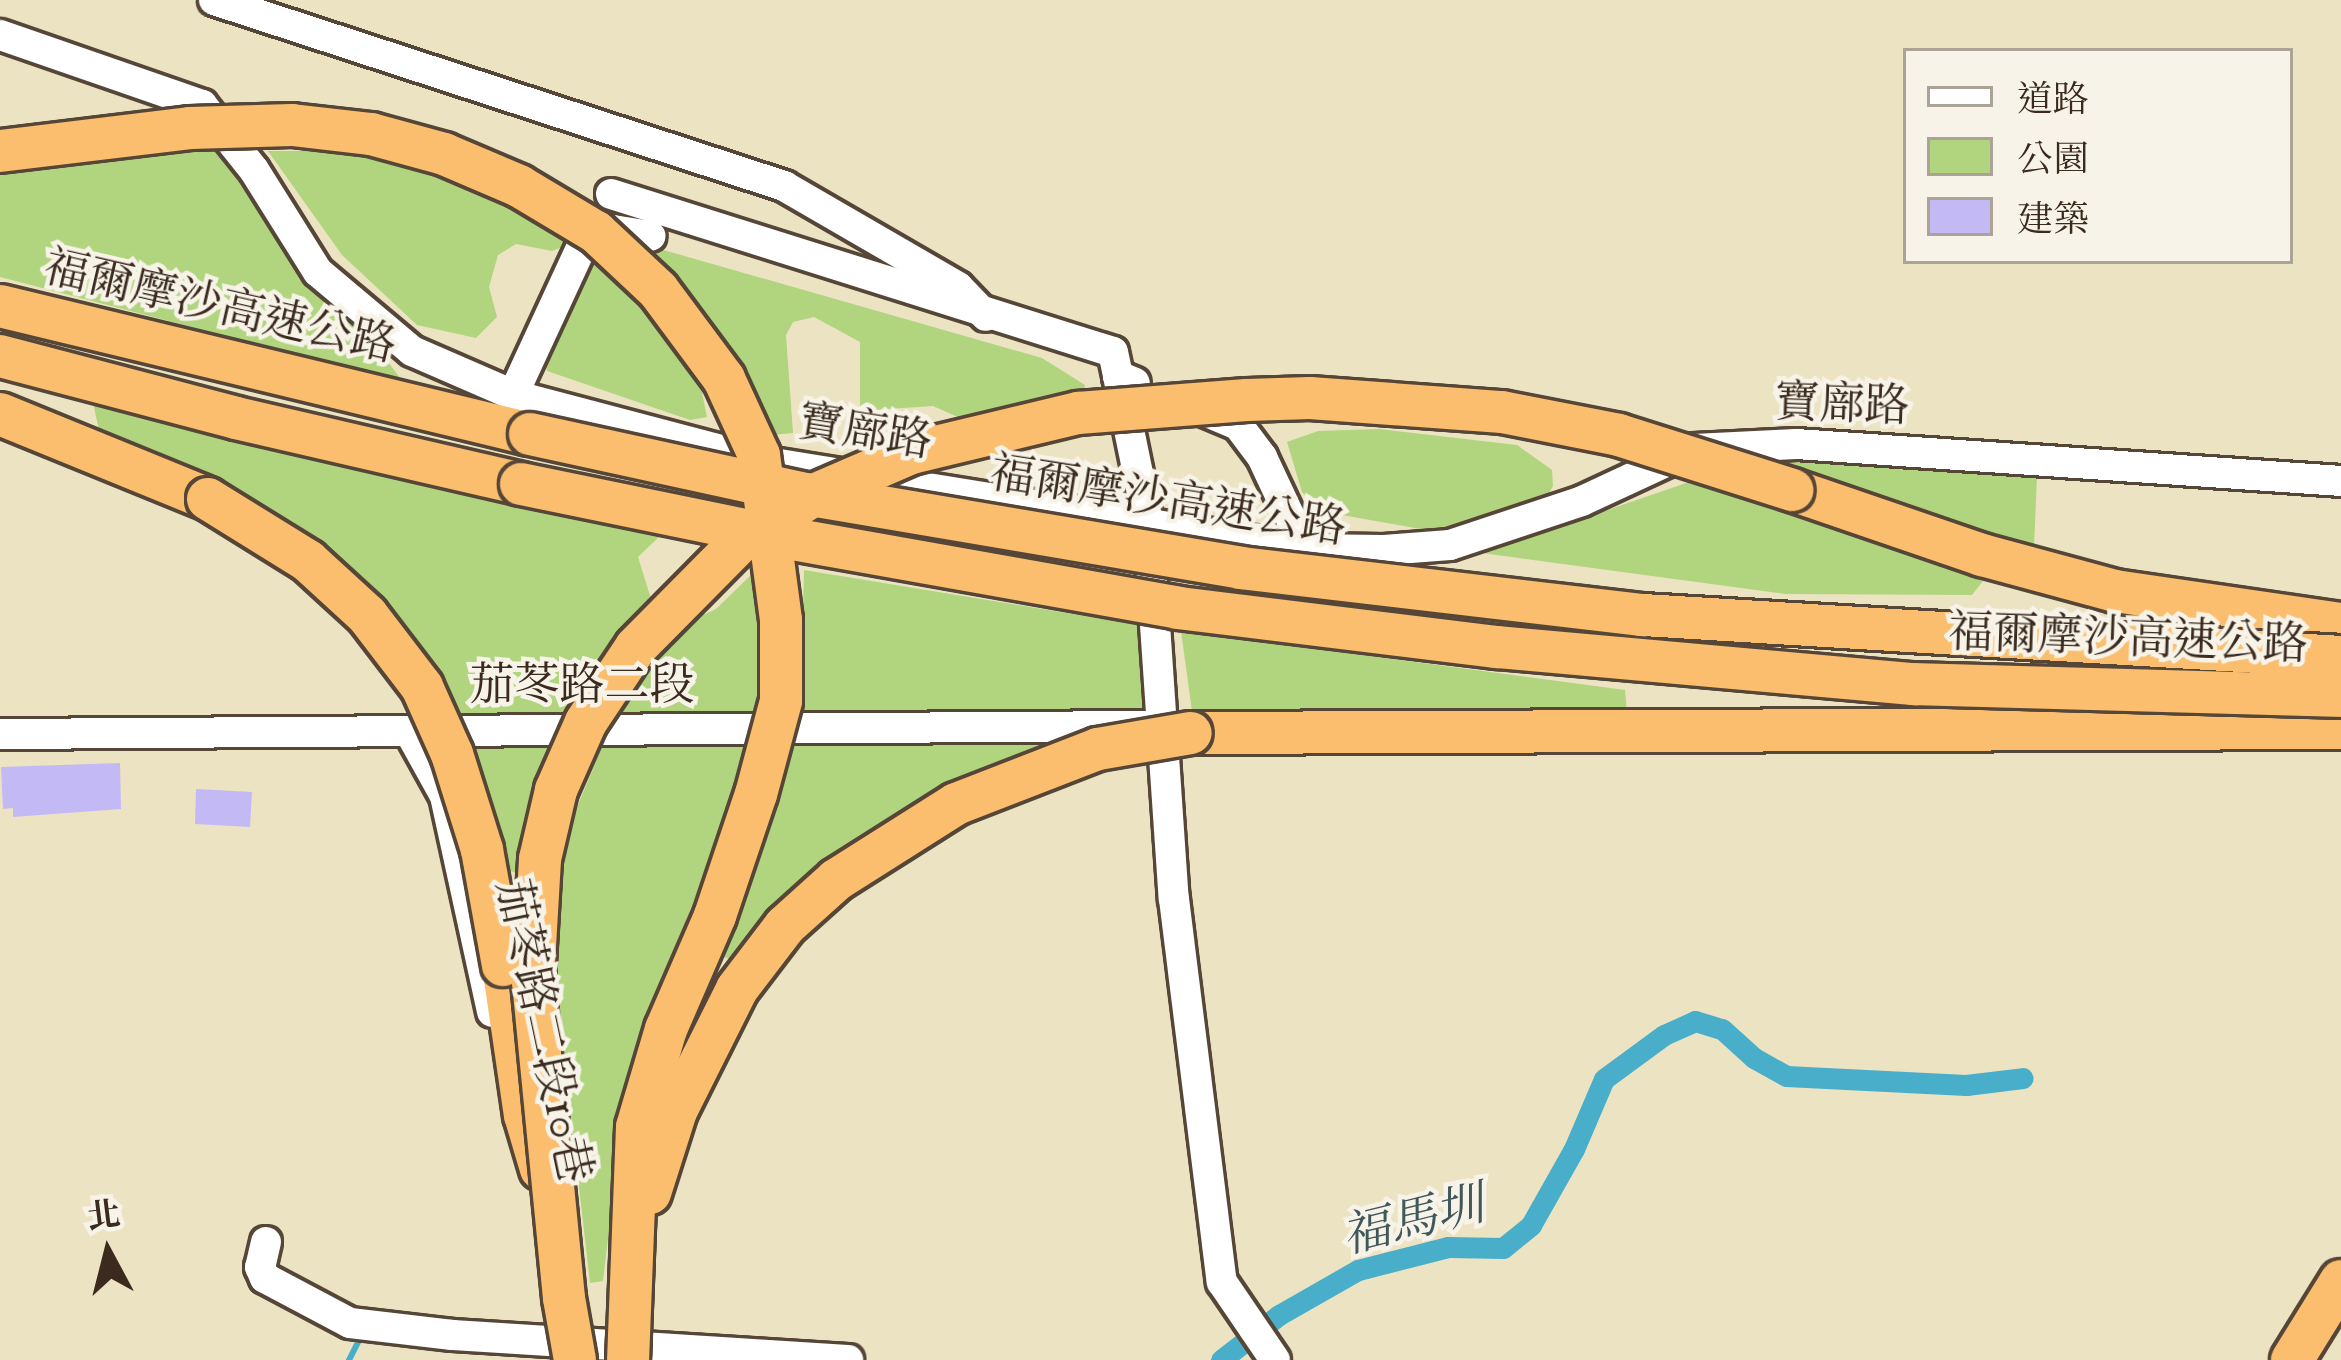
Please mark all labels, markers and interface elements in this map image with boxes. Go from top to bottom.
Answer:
legend [1903,48,2293,264]
text: 道路 [2017,77,2089,122]
text: 公園 [2017,137,2089,182]
text: 建築 [2017,197,2089,242]
street label: 福爾摩沙高速公路 [39,240,401,374]
street label: 寶廍路 [1774,376,1910,434]
street label: 寶廍路 [794,395,936,469]
street label: 福爾摩沙高速公路 [986,446,1350,556]
street label: 福爾摩沙高速公路 [1947,606,2309,672]
street label: 茄苳路二段 [470,659,694,713]
street label: 茄苳路二段10巷 [484,874,602,1188]
water label: 福馬圳 [1336,1176,1490,1266]
north arrow [48,1192,168,1312]
text: 北 [85,1193,122,1238]

